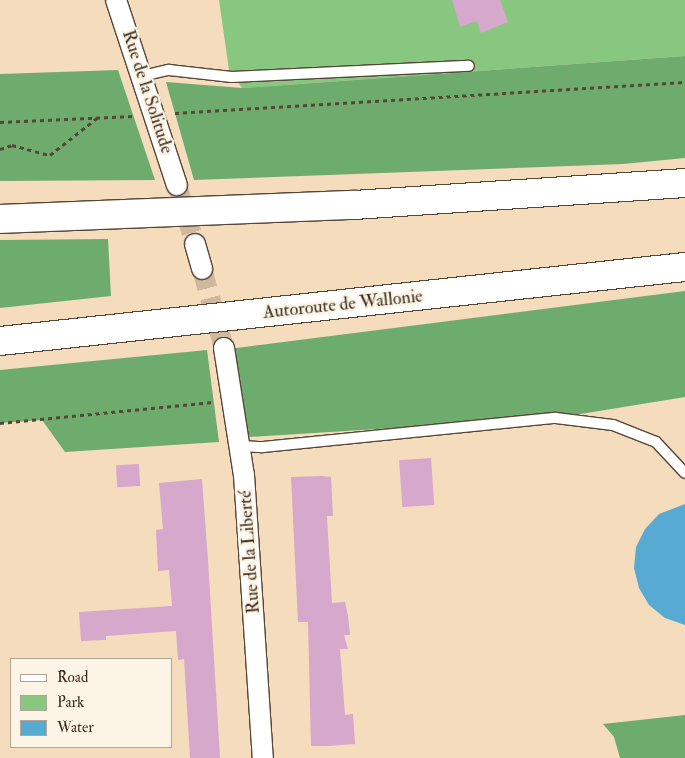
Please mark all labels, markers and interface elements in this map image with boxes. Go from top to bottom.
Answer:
street label: Rue de la Solitude [117,27,177,157]
street label: Autoroute de Wallonie [262,286,424,324]
street label: Rue de la Liberté [235,490,265,614]
legend [10,658,172,748]
text: Road [57,668,88,687]
text: Park [57,693,84,712]
text: Water [57,718,94,737]

